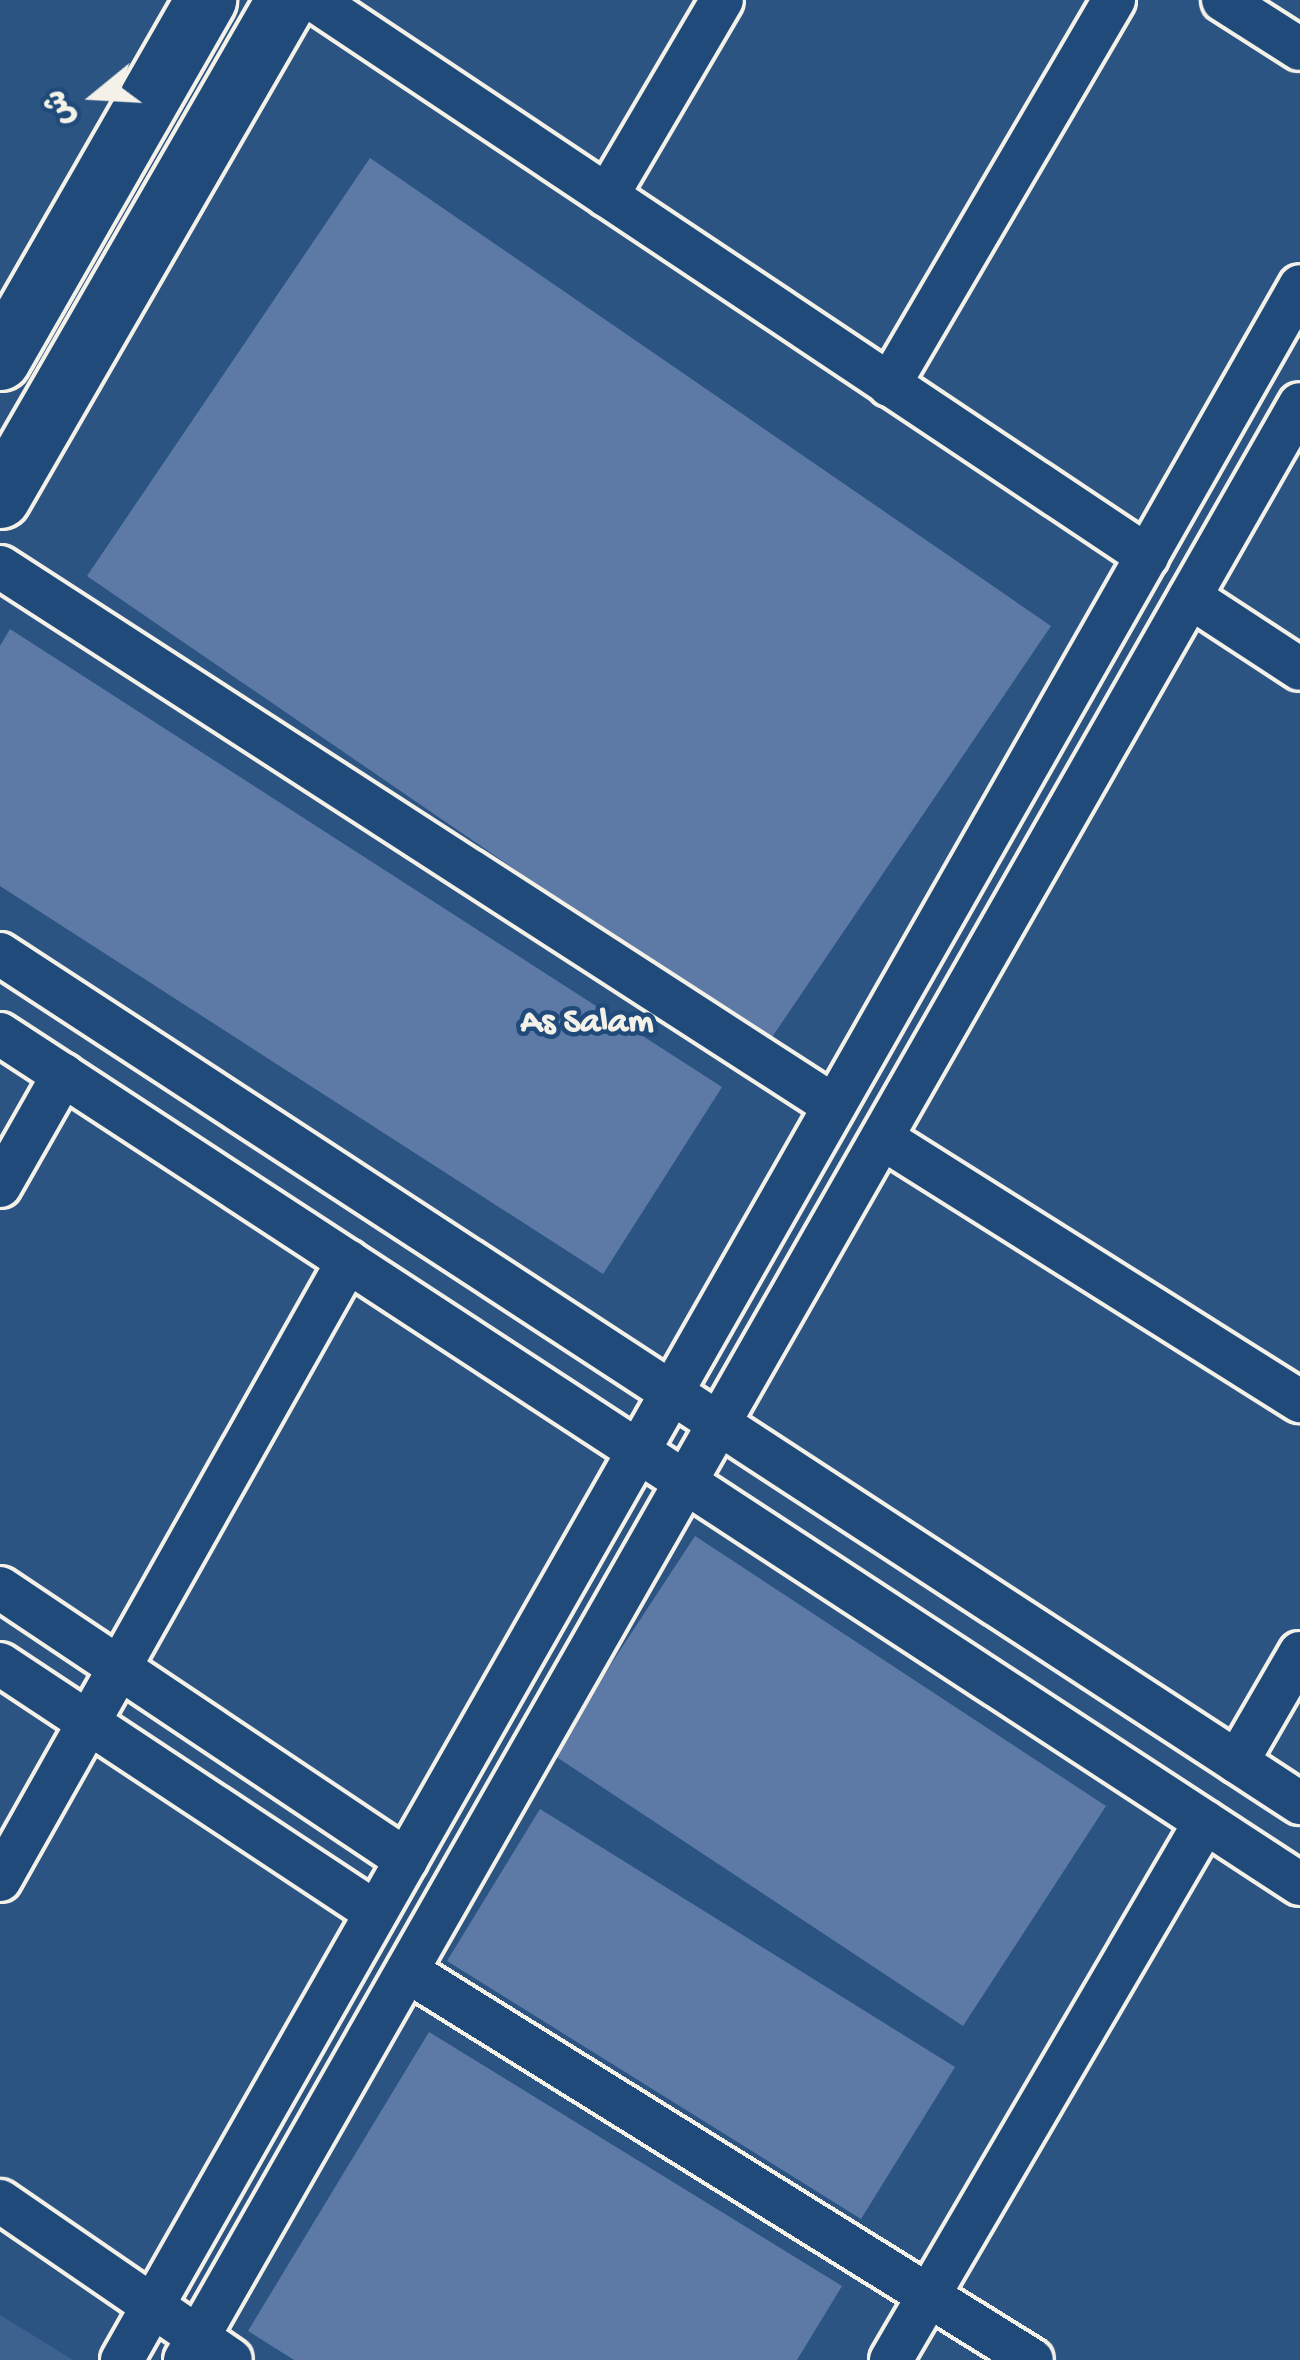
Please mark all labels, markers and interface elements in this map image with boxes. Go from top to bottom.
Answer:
north arrow [36,36,156,156]
text: ش [38,84,85,130]
district label: As Salam [520,1002,654,1046]

